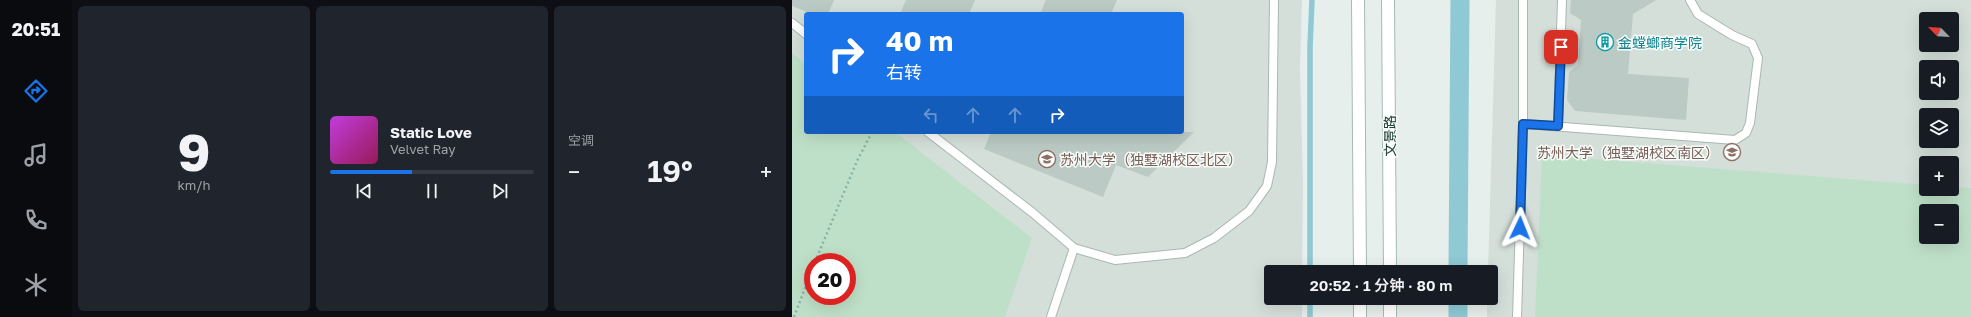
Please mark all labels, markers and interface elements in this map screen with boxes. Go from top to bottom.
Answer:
north arrow [1919,12,1959,52]
map controls [1919,12,1959,244]
text: 20:51 [12,18,60,40]
text: 40 m [886,24,953,57]
icon: right [820,28,872,80]
pin [1544,30,1578,64]
building icon: 金螳螂商学院 [1595,32,1615,52]
place label: 金螳螂商学院 [1618,34,1702,51]
icon: arrive [1550,36,1572,58]
button: sound [1919,60,1959,100]
text: 右转 [886,61,922,83]
icon: directions [22,77,50,105]
icon: left [920,104,942,126]
icon: ahead [962,104,984,126]
icon: ahead [1004,104,1026,126]
icon: right [1046,104,1068,126]
button: layers [1919,108,1959,148]
street label: 文景路 [1381,115,1398,157]
text: 9 [177,120,211,182]
text: Static Love [390,123,472,141]
text: 空调 [568,132,594,148]
icon: music [22,141,50,169]
text: Velvet Ray [390,141,455,157]
school or university icon: 苏州大学（独墅湖校区南区） [1722,142,1742,162]
place label: 苏州大学（独墅湖校区南区） [1537,144,1719,161]
school or university icon: 苏州大学（独墅湖校区北区） [1037,149,1057,169]
place label: 苏州大学（独墅湖校区北区） [1060,151,1242,168]
text: 19° [647,153,693,189]
button: + [1919,156,1959,196]
text: − [568,158,580,185]
text: + [760,158,772,185]
text: km/h [177,177,211,193]
icon: previous [353,180,375,202]
icon: pause [421,180,443,202]
icon: next [489,180,511,202]
button: − [1919,204,1959,244]
icon: phone [22,206,50,234]
position arrow [1499,207,1541,249]
speed limit sign: 20 [804,253,856,305]
icon: climate [22,271,50,299]
text: 20:52 · 1 分钟 · 80 m [1310,276,1452,294]

